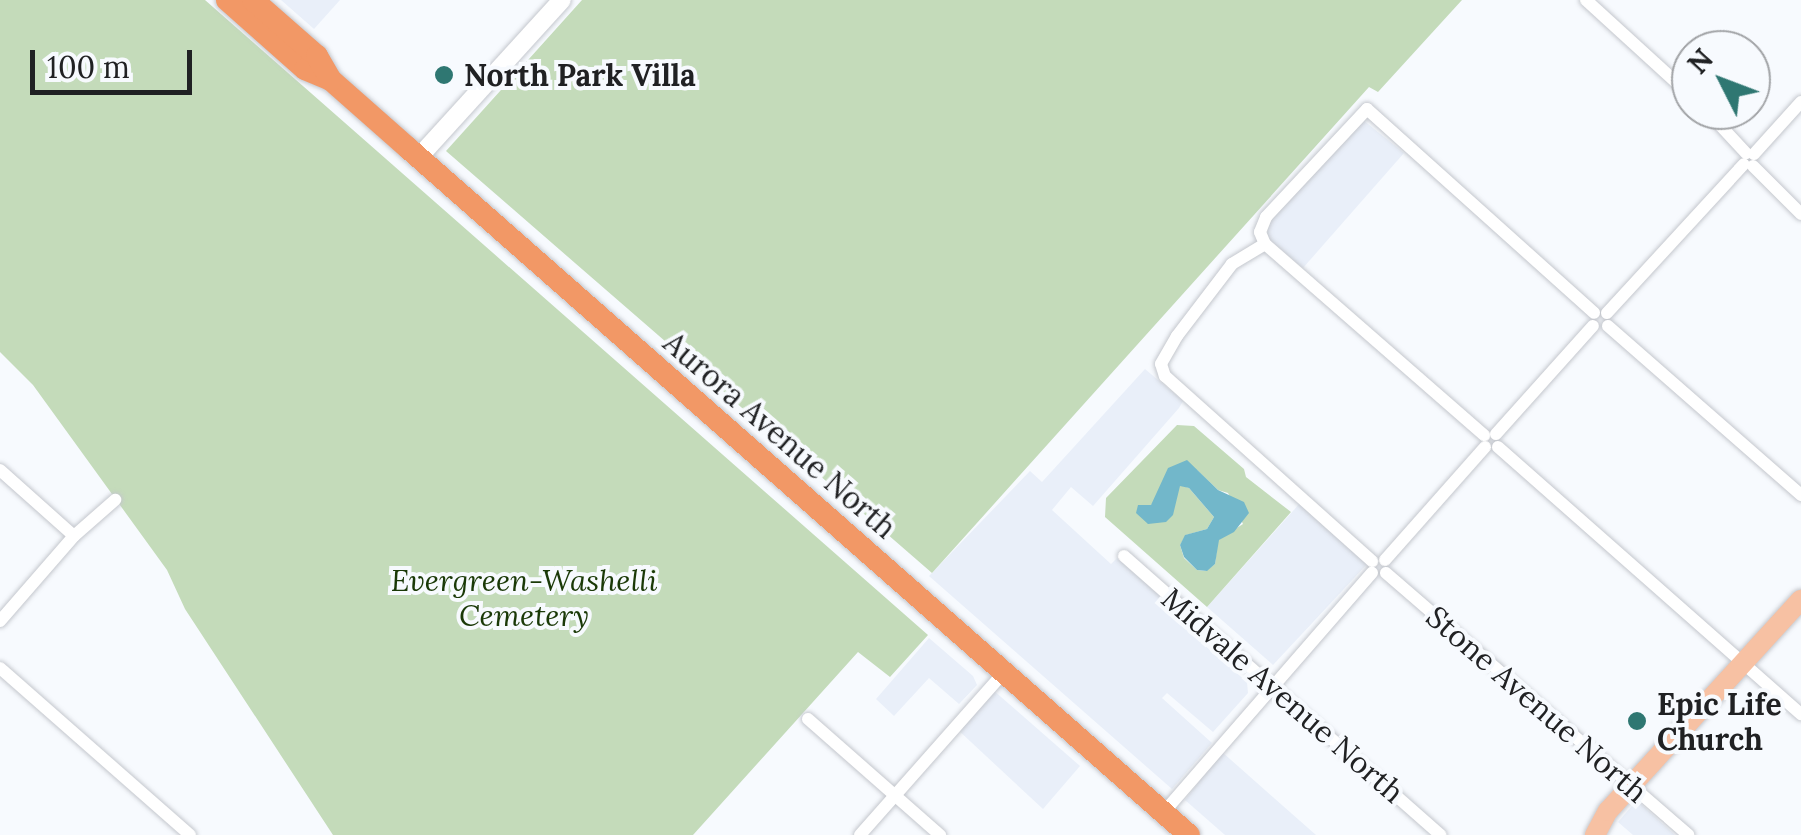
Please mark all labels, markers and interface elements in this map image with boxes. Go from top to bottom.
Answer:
scale bar [35,30,198,92]
north arrow [1671,30,1771,130]
text: N [1680,41,1721,81]
text: 100 m [47,48,130,86]
place label: North Park Villa [464,57,696,93]
marker: North Park Villa [433,64,455,86]
street label: Aurora Avenue North [657,324,903,546]
park label: Evergreen-Washelli Cemetery [391,562,657,632]
street label: Midvale Avenue North [1155,580,1411,810]
street label: Stone Avenue North [1419,598,1655,810]
place label: Epic Life Church [1657,686,1782,756]
marker: Epic Life Church [1626,710,1648,732]

